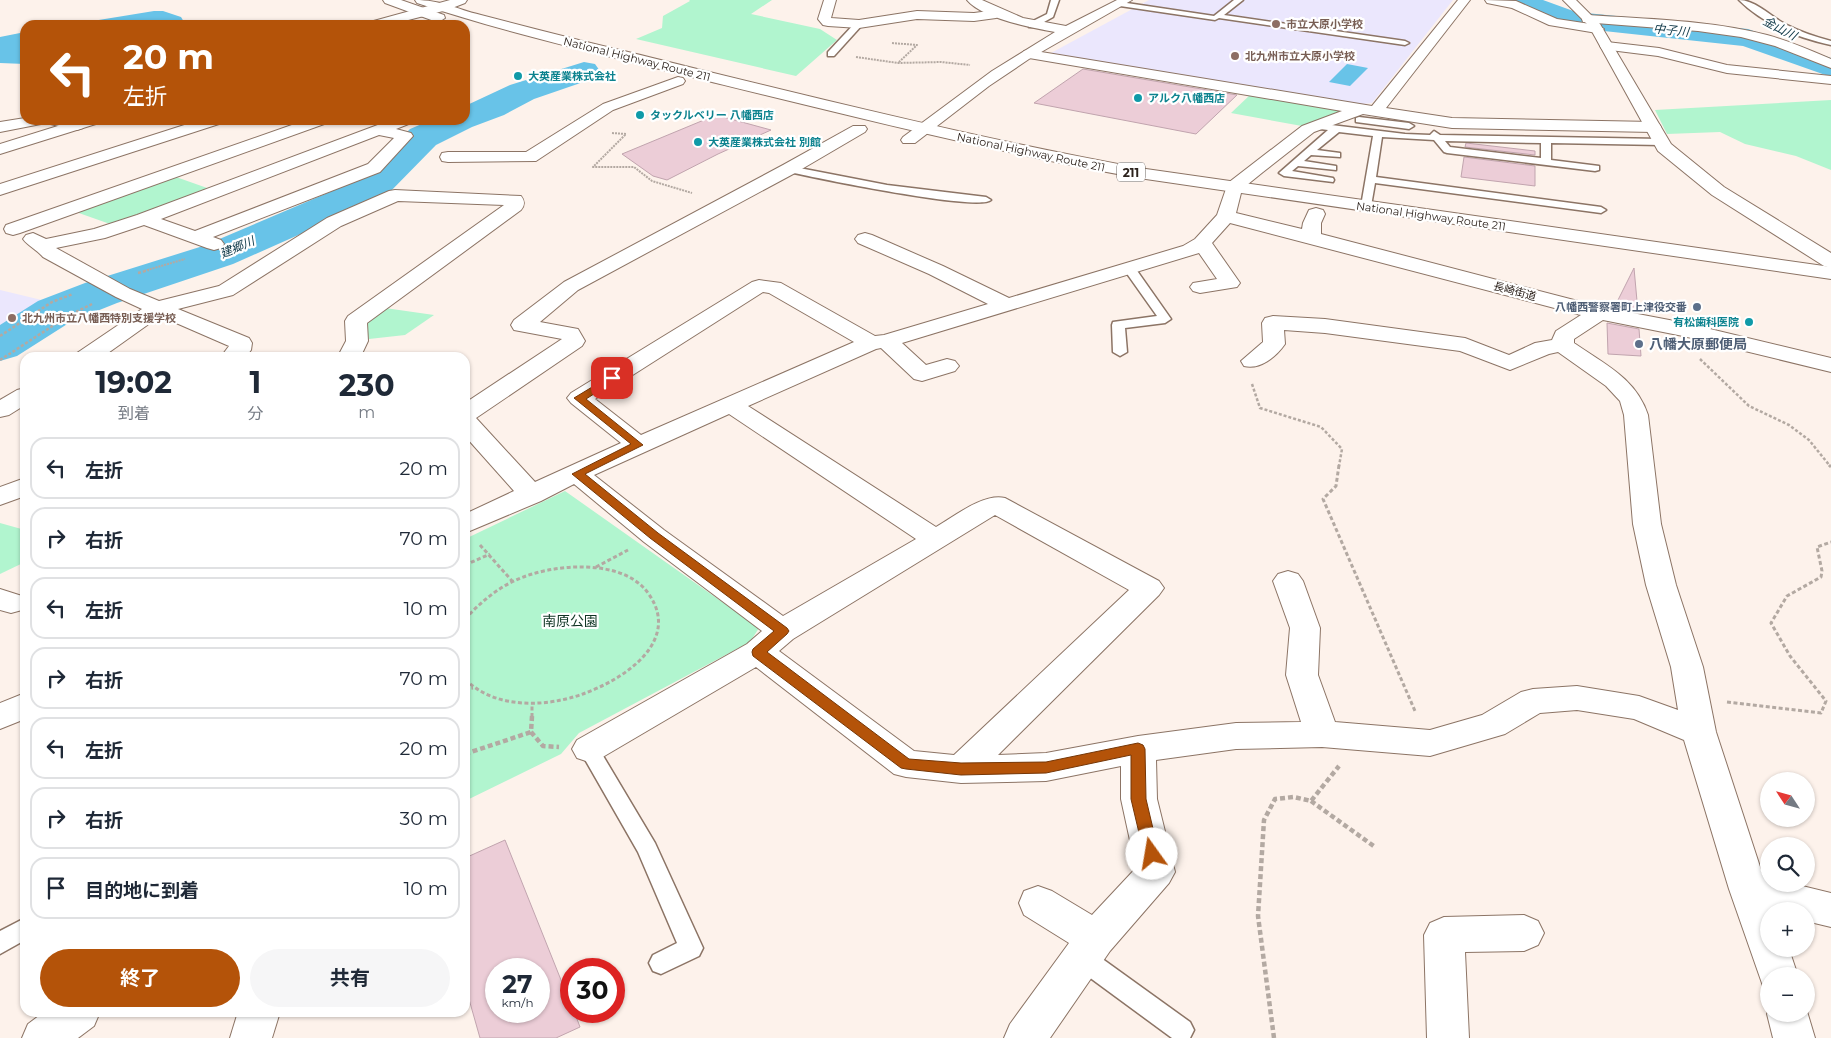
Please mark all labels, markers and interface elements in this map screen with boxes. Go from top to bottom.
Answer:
water label: 金山川 [1761,13,1801,44]
place label: 市立大原小学校 [1286,17,1363,31]
marker: 市立大原小学校 [1270,18,1282,30]
water label: 中子川 [1652,21,1692,40]
street label: National Highway Route 211 [562,34,712,84]
text: 20 m [123,35,214,78]
icon: left [40,40,105,105]
place label: 北九州市立大原小学校 [1245,49,1355,63]
marker: 北九州市立大原小学校 [1229,50,1241,62]
place label: 大英産業株式会社 [528,69,616,83]
marker: 大英産業株式会社 [512,70,524,82]
text: 左折 [123,83,167,110]
place label: アルク八幡西店 [1148,91,1225,105]
marker: アルク八幡西店 [1132,92,1144,104]
place label: タックルベリー 八幡西店 [650,108,774,122]
marker: タックルベリー 八幡西店 [634,109,646,121]
street label: National Highway Route 211 [956,129,1106,175]
place label: 大英産業株式会社 別館 [708,135,821,149]
marker: 大英産業株式会社 別館 [692,136,704,148]
road number: 211 [1117,162,1145,182]
street label: National Highway Route 211 [1355,199,1507,233]
water label: 建郷川 [217,232,258,261]
street label: 長崎街道 [1492,279,1538,303]
place label: 八幡西警察署町上津役交番 [1555,300,1687,314]
marker: 八幡西警察署町上津役交番 [1691,301,1703,313]
place label: 北九州市立八幡西特別支援学校 [22,311,176,325]
marker: 北九州市立八幡西特別支援学校 [6,312,18,324]
place label: 有松歯科医院 [1673,315,1739,329]
marker: 有松歯科医院 [1743,316,1755,328]
place label: 八幡大原郵便局 [1649,335,1747,353]
marker: 八幡大原郵便局 [1633,338,1645,350]
pin [591,357,633,399]
text: 19:02 [95,364,172,401]
text: 1 [250,364,261,401]
icon: arrive [598,364,626,392]
text: 230 [339,367,395,404]
text: m [358,403,375,422]
text: 到着 [118,404,150,423]
text: 分 [247,404,263,423]
icon: left [42,454,70,482]
text: 20 m [400,457,448,480]
text: 左折 [85,459,123,482]
icon: right [42,524,70,552]
text: 70 m [399,527,448,550]
text: 右折 [85,529,123,552]
icon: left [42,594,70,622]
text: 10 m [403,597,448,620]
text: 左折 [85,599,123,622]
park label: 南原公園 [542,612,598,630]
icon: right [42,664,70,692]
text: 70 m [399,667,448,690]
text: 右折 [85,669,123,692]
icon: left [42,734,70,762]
text: 20 m [400,737,448,760]
text: 左折 [85,739,123,762]
north arrow [1760,772,1815,828]
map controls [1760,772,1815,1022]
icon: right [42,804,70,832]
text: 30 m [400,807,448,830]
text: 右折 [85,809,123,832]
position arrow [1125,827,1177,879]
button: search [1760,837,1815,892]
icon: arrive [42,874,70,902]
text: 10 m [403,877,448,900]
text: 目的地に到着 [85,879,199,902]
button: + [1760,902,1815,957]
button: 終了 [40,949,240,1007]
button: 共有 [250,949,450,1007]
speed limit sign: 30 [560,958,625,1023]
button: − [1760,967,1815,1022]
text: 27 [502,969,533,999]
text: km/h [501,995,534,1010]

